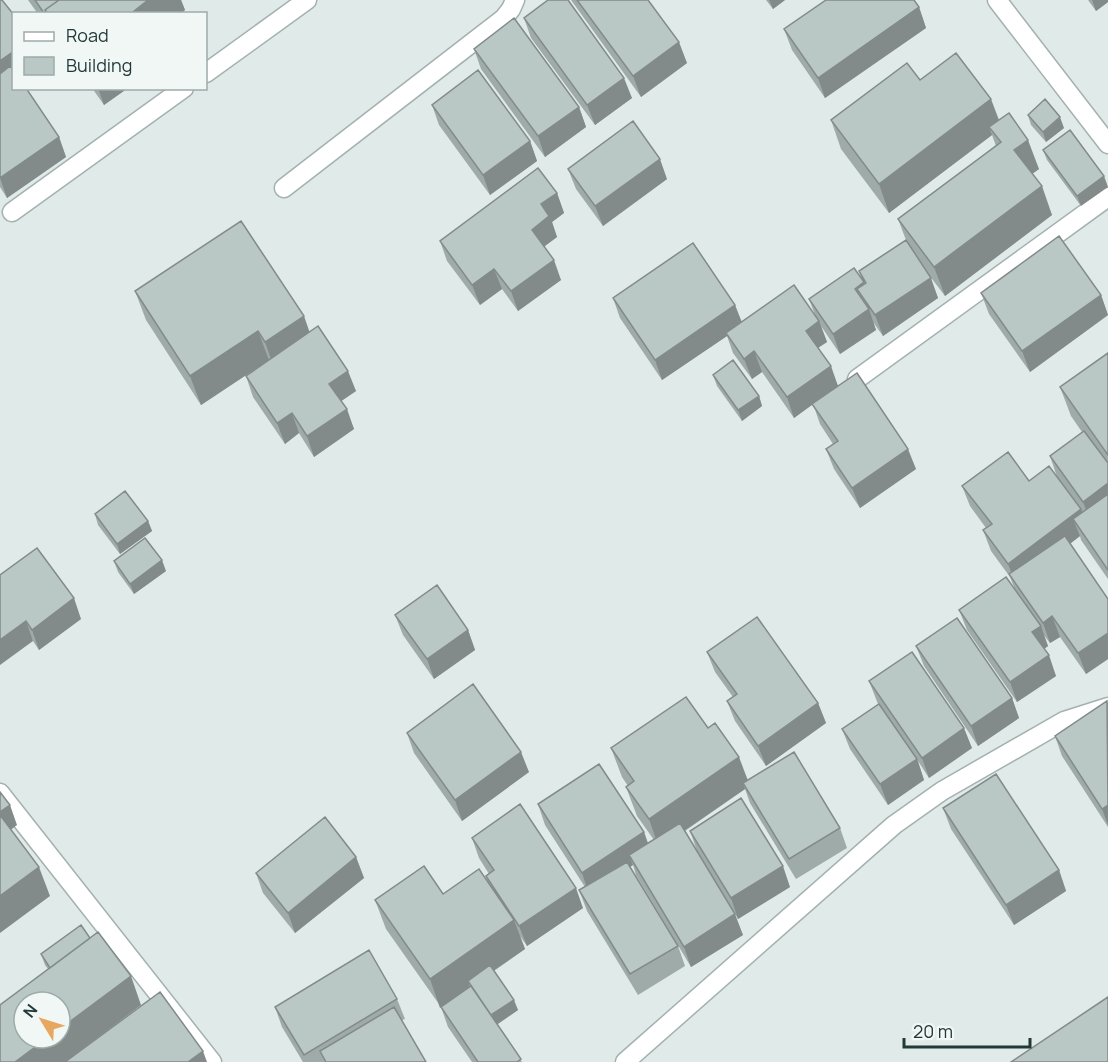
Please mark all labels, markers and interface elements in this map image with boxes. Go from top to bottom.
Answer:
legend [12,12,207,90]
text: Road [66,23,109,47]
text: Building [66,53,132,77]
north arrow [12,990,72,1050]
text: N [18,999,42,1022]
scale bar [904,1011,1030,1049]
text: 20 m [913,1019,953,1043]

